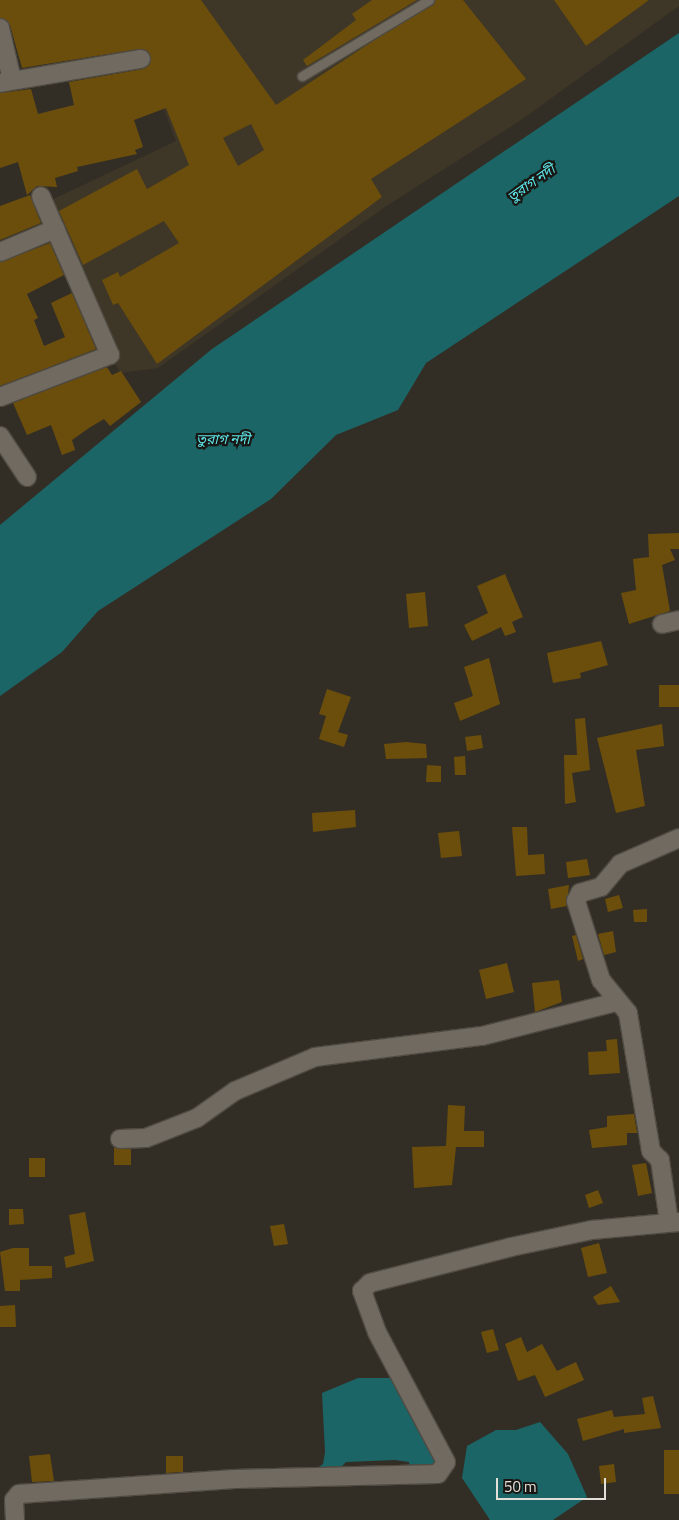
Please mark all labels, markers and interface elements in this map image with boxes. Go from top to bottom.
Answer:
water label: তুরাগ নদী [504,161,558,205]
water label: তুরাগ নদী [196,431,250,447]
scale bar [499,1468,609,1500]
text: 50 m [504,1475,537,1498]

